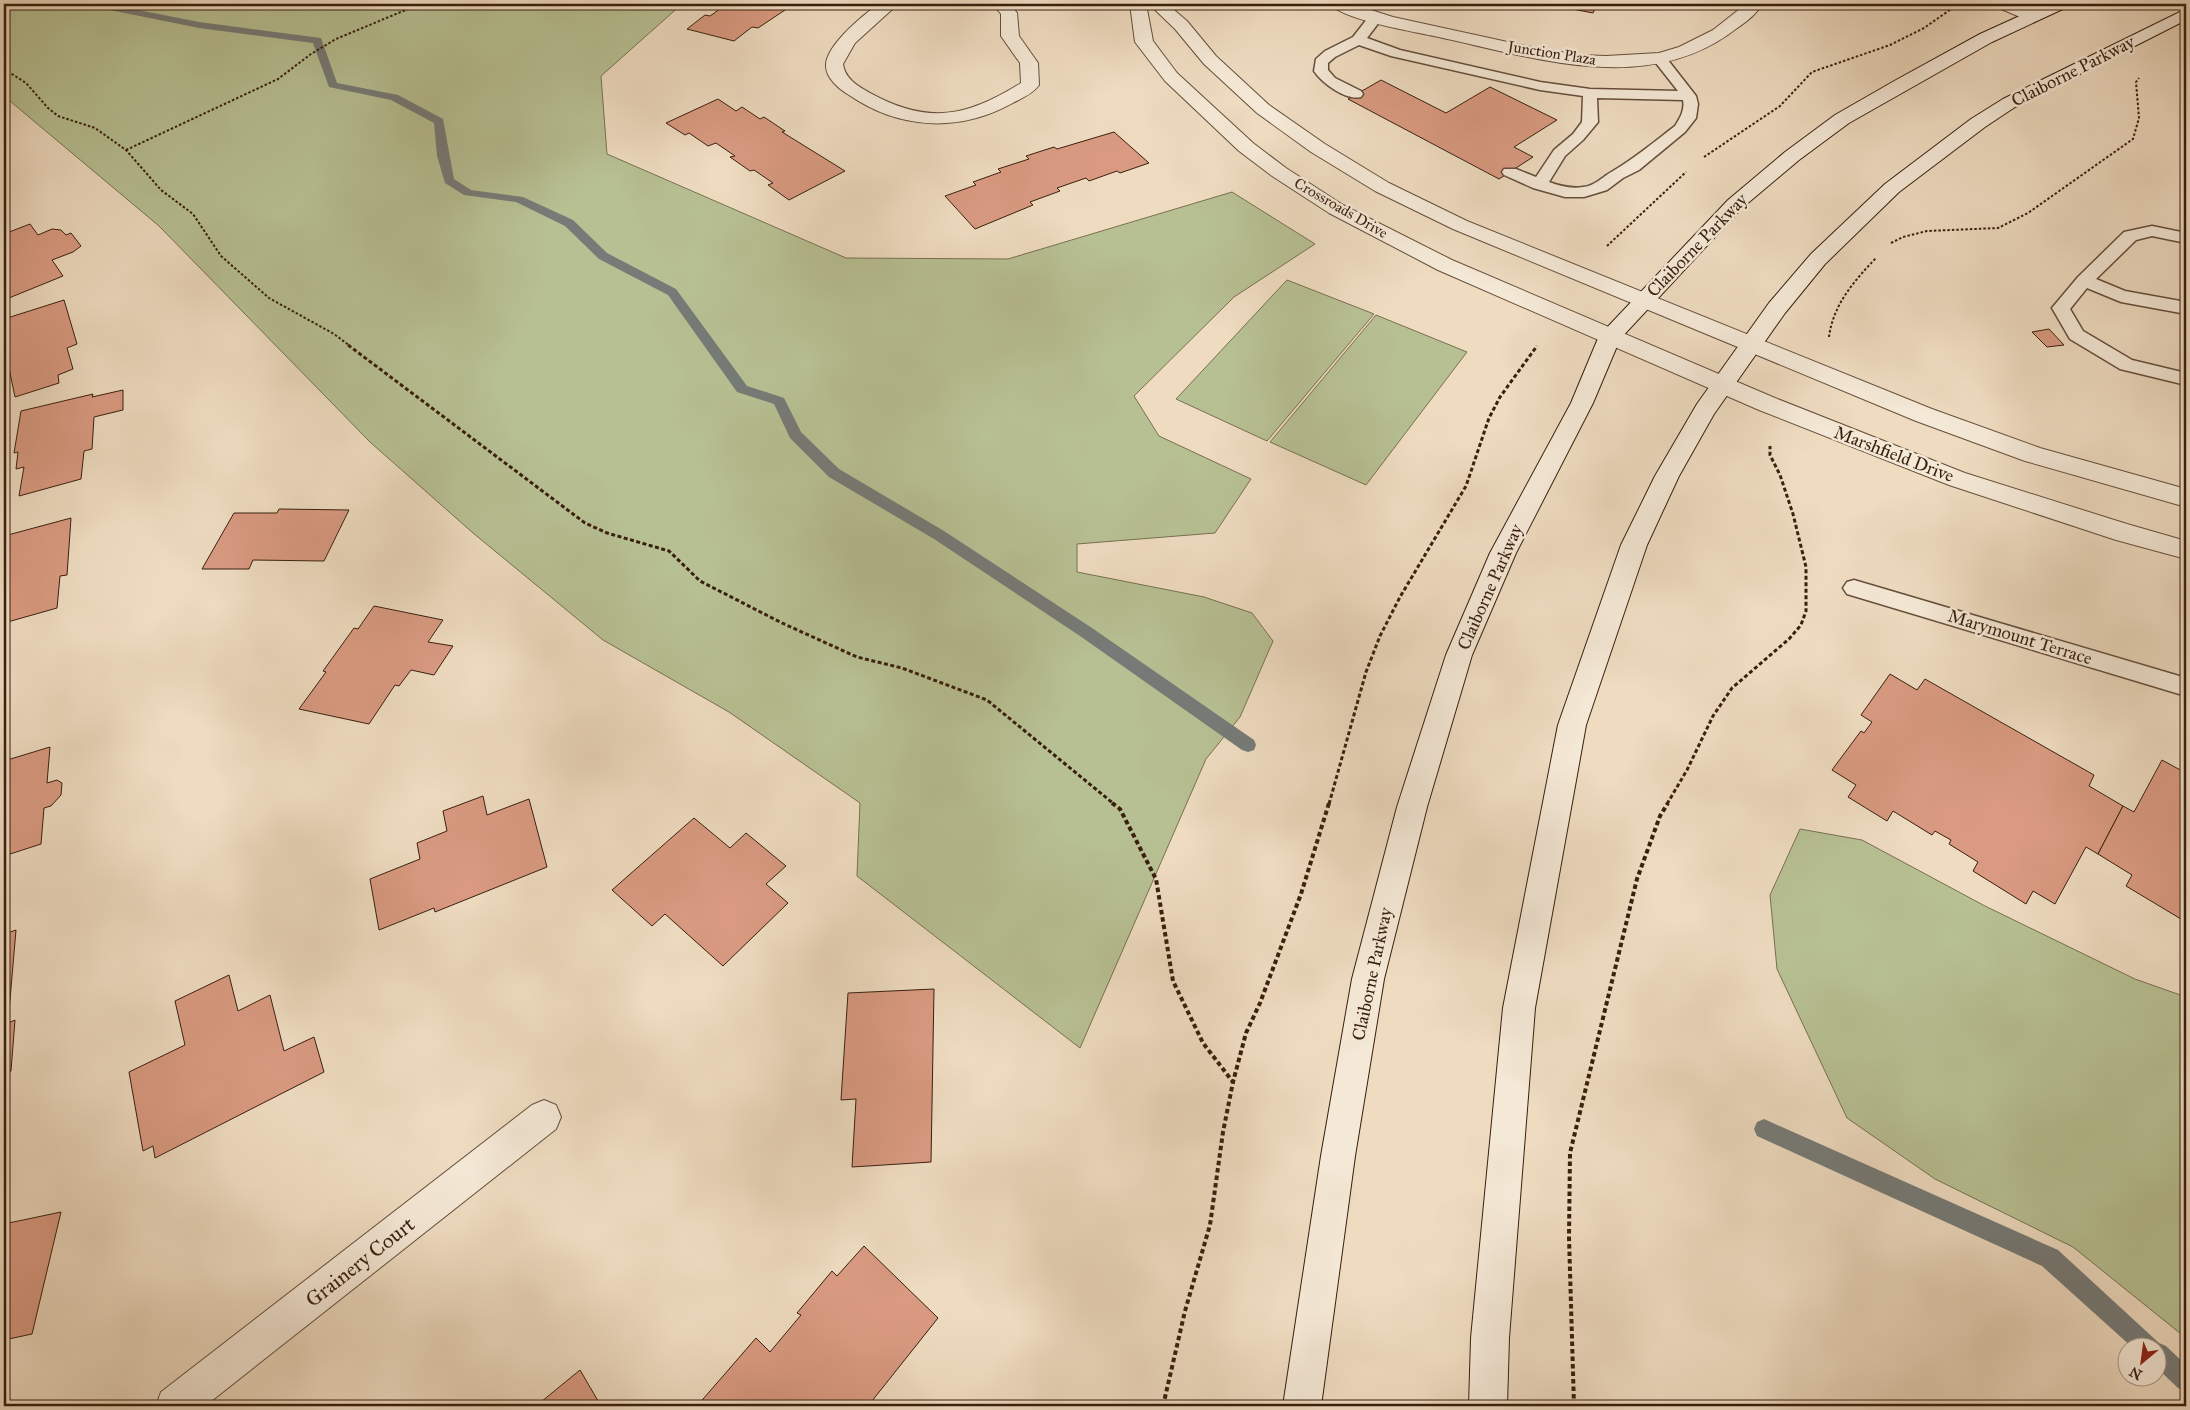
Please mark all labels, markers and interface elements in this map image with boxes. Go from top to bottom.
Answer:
street label: Claiborne Parkway [2008,30,2139,112]
street label: Junction Plaza [1505,37,1598,70]
street label: Crossroads Drive [1291,174,1391,242]
street label: Claiborne Parkway [1642,188,1752,301]
street label: Marshfield Drive [1831,421,1957,487]
street label: Claiborne Parkway [1452,520,1528,653]
street label: Marymount Terrace [1945,605,2095,669]
street label: Claiborne Parkway [1347,905,1397,1043]
street label: Grainery Court [300,1211,420,1313]
north arrow [2118,1338,2168,1388]
text: N [2127,1363,2145,1383]

